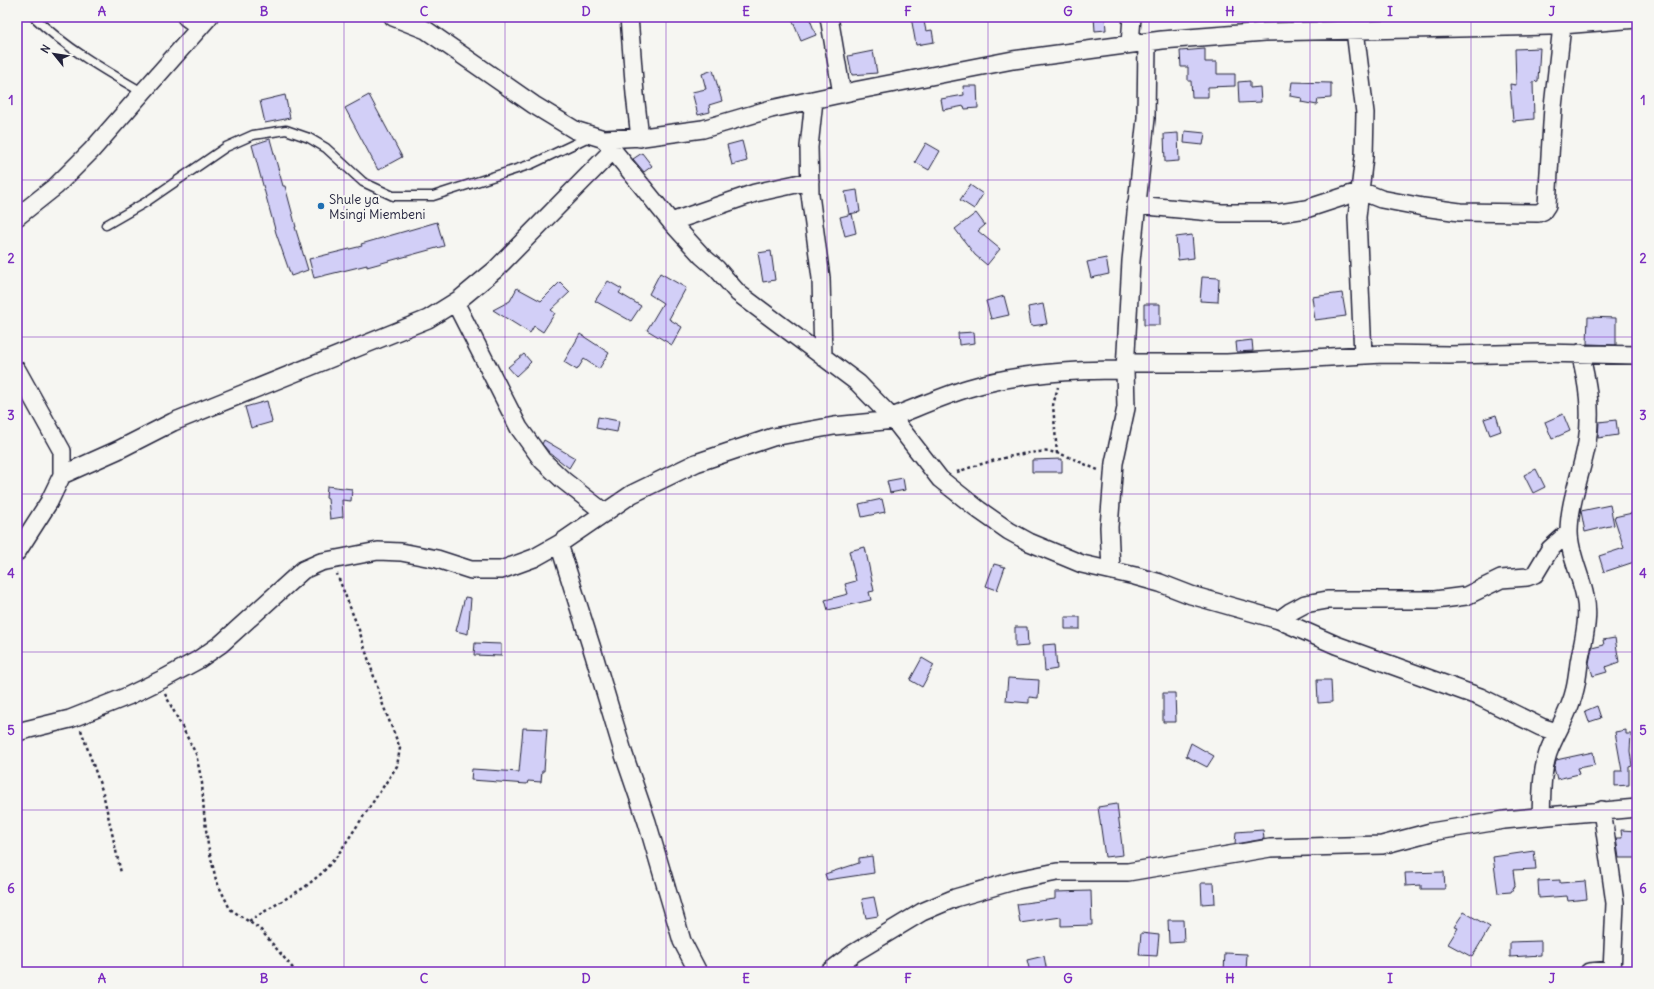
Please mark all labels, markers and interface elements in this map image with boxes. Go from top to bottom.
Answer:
text: A [98,3,107,20]
text: B [260,3,269,20]
text: C [420,3,429,20]
text: D [581,3,591,20]
text: E [742,3,750,20]
text: F [904,3,912,20]
text: G [1063,3,1073,20]
text: H [1225,3,1235,20]
text: I [1387,3,1393,20]
text: J [1549,3,1556,20]
north arrow [34,34,74,74]
text: N [37,42,53,56]
text: 1 [8,92,14,109]
text: 1 [1640,92,1646,109]
place label: Shule ya Msingi Miembeni [329,191,426,223]
marker: Shule ya Msingi Miembeni [316,201,326,211]
text: 2 [7,250,15,267]
text: 2 [1639,250,1647,267]
text: 3 [7,407,15,424]
text: 3 [1639,407,1647,424]
text: 4 [7,565,15,582]
text: 4 [1639,565,1647,582]
text: 5 [7,722,15,739]
text: 5 [1639,722,1647,739]
text: 6 [7,880,15,897]
text: 6 [1639,880,1647,897]
text: A [98,970,107,987]
text: B [260,970,269,987]
text: C [420,970,429,987]
text: D [581,970,591,987]
text: E [742,970,750,987]
text: F [904,970,912,987]
text: G [1063,970,1073,987]
text: H [1225,970,1235,987]
text: I [1387,970,1393,987]
text: J [1549,970,1556,987]

